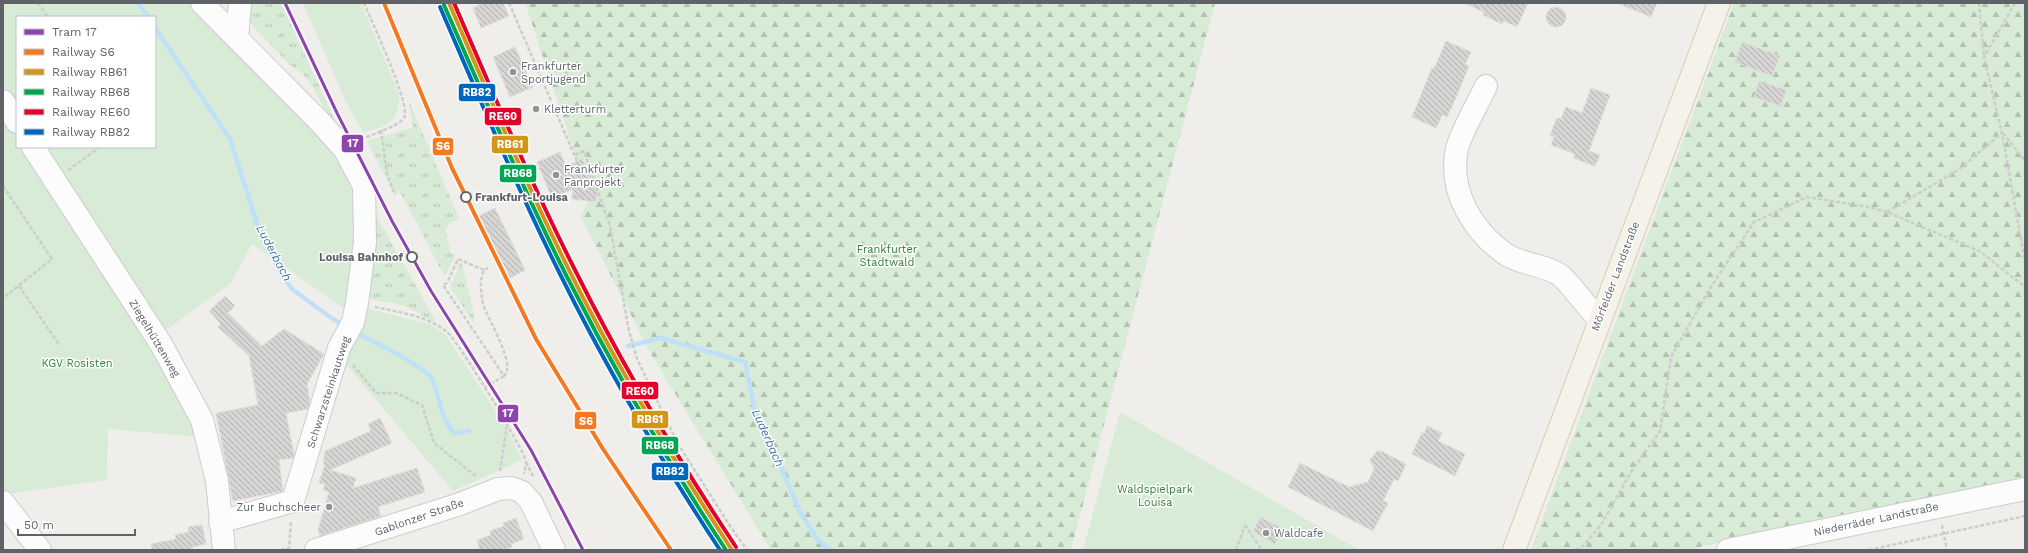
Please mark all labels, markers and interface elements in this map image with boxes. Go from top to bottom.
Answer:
legend [16,16,156,148]
text: Tram 17 [52,25,97,39]
text: Railway S6 [52,45,115,59]
place label: Frankfurter Sportjugend [521,60,586,86]
text: Railway RB61 [52,65,128,79]
marker: Frankfurter Sportjugend [508,67,518,77]
line badge: RB82 [458,83,496,102]
text: Railway RB68 [52,85,130,99]
text: RB82 [463,86,492,99]
place label: Kletterturm [544,103,606,116]
marker: Kletterturm [531,104,541,114]
text: Railway RE60 [52,105,130,119]
line badge: RE60 [484,107,522,126]
text: RE60 [489,110,517,123]
text: Railway RB82 [52,125,130,139]
line badge: 17 [341,134,364,153]
line badge: RB61 [491,135,529,154]
text: 17 [347,137,359,150]
line badge: S6 [432,137,454,156]
text: RB61 [497,138,523,151]
text: S6 [436,140,450,153]
place label: Frankfurter Fanprojekt [564,163,625,189]
line badge: RB68 [499,164,537,183]
text: RB68 [504,167,532,180]
marker: Frankfurter Fanprojekt [551,170,561,180]
marker: Frankfurt-Louisa [460,191,472,203]
place label: Frankfurt-Louisa [475,191,569,204]
street label: Mörfelder Landstraße [1589,220,1642,333]
water label: Luderbach [253,223,295,283]
park label: Frankfurter Stadtwald [857,243,918,269]
place label: Louisa Bahnhof [319,251,403,264]
marker: Louisa Bahnhof [406,251,418,263]
street label: Ziegelhüttenweg [126,297,183,380]
street label: Schwarzsteinkautweg [304,334,353,450]
park label: KGV Rosisten [41,357,113,370]
line badge: RE60 [621,381,659,400]
text: RE60 [626,385,654,398]
line badge: 17 [497,404,519,423]
text: 17 [502,407,514,420]
water label: Luderbach [749,407,787,469]
line badge: RB61 [631,410,669,429]
line badge: S6 [574,411,597,430]
text: RB61 [637,413,663,426]
text: S6 [579,415,593,428]
line badge: RB68 [641,436,679,455]
text: RB68 [646,439,674,452]
line badge: RB82 [651,462,689,481]
text: RB82 [656,465,685,478]
park label: Waldspielpark Louisa [1117,483,1193,509]
street label: Gablonzer Straße [373,496,465,539]
street label: Niederräder Landstraße [1812,500,1940,539]
place label: Zur Buchscheer [237,501,322,514]
marker: Zur Buchscheer [324,502,334,512]
scale bar [18,511,135,537]
text: 50 m [24,518,54,532]
place label: Waldcafe [1274,527,1323,540]
marker: Waldcafe [1261,528,1271,538]

